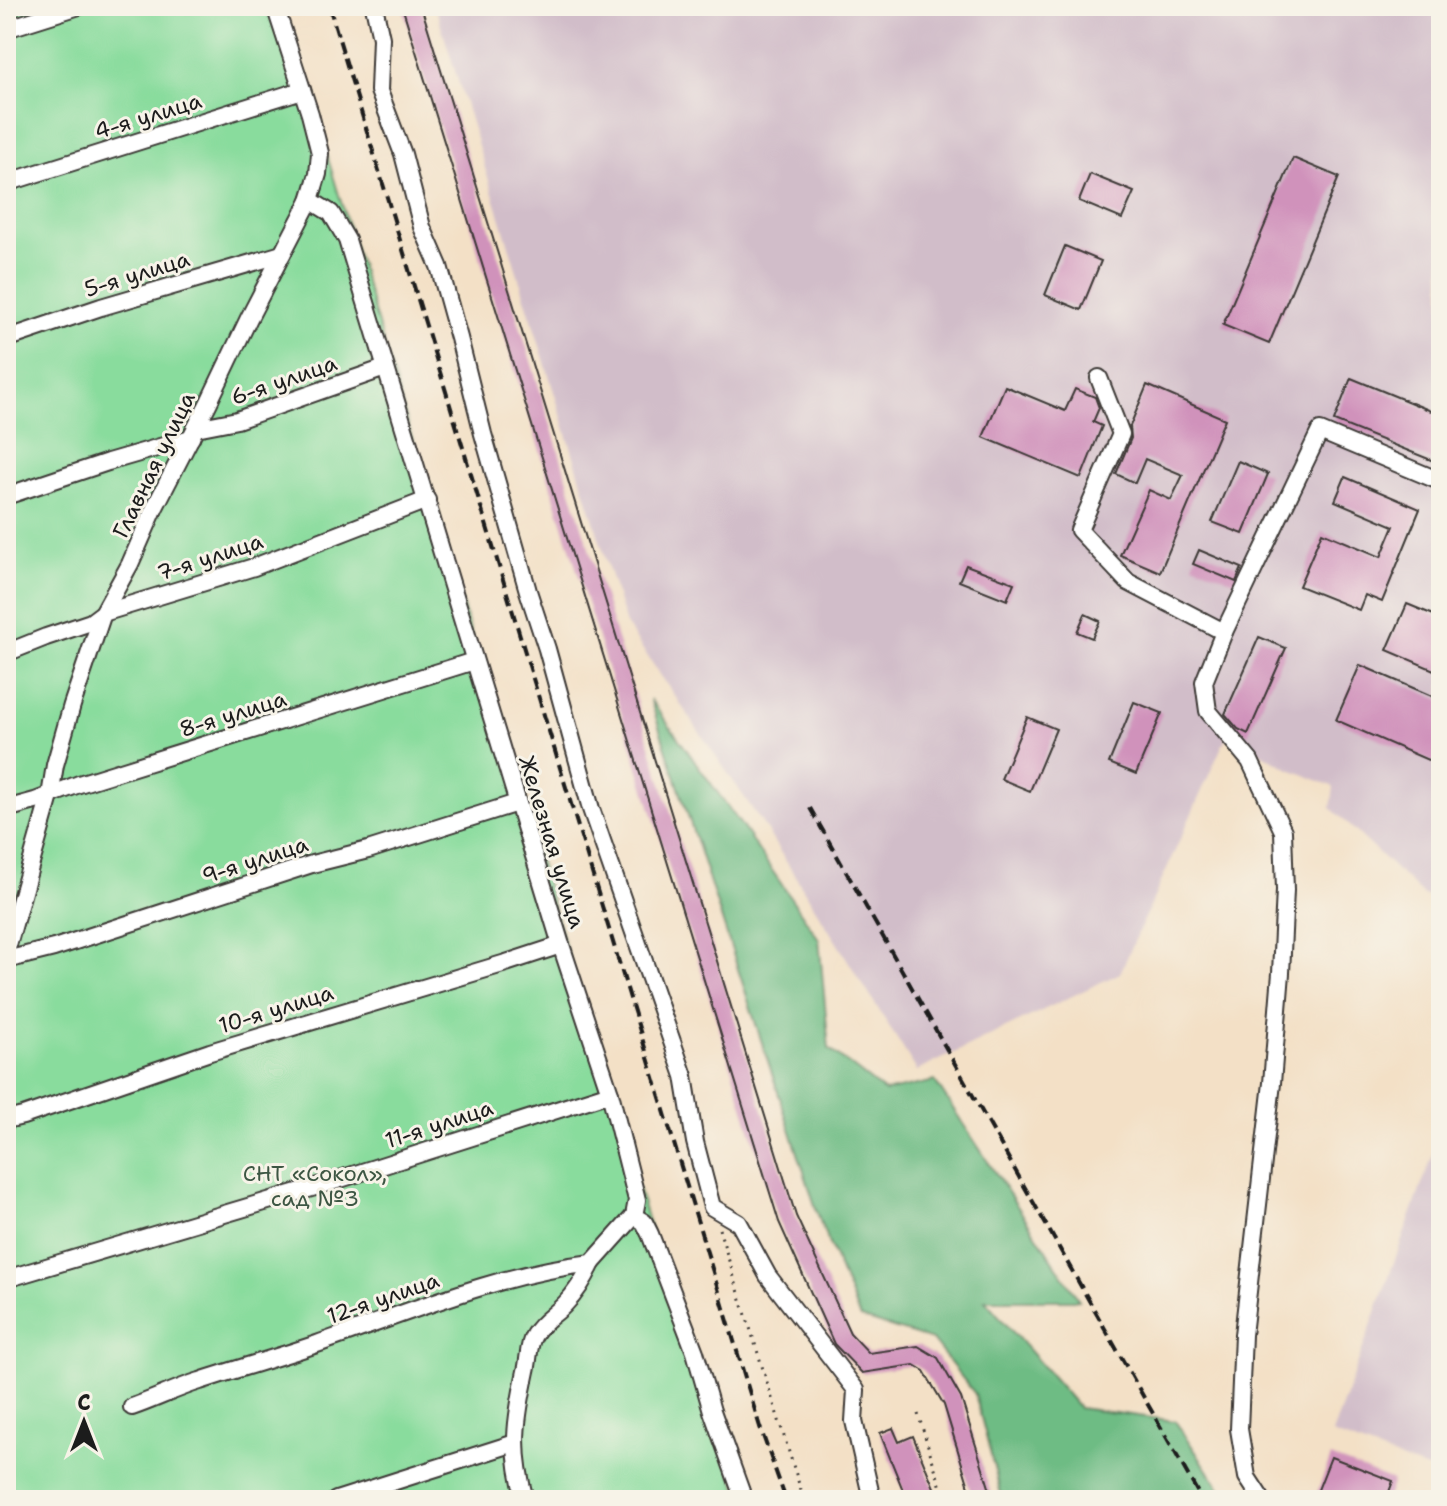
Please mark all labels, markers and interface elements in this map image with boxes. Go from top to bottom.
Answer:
street label: 4-я улица [91,86,205,146]
street label: 5-я улица [81,244,193,304]
street label: 6-я улица [227,348,341,412]
street label: Главная улица [106,387,202,543]
street label: 7-я улица [153,526,267,588]
street label: 8-я улица [176,684,290,744]
street label: Железная улица [512,752,592,932]
street label: 9-я улица [198,829,312,891]
street label: 10-я улица [215,978,337,1040]
street label: 11-я улица [381,1093,497,1155]
park label: СНТ «Сокол», сад №3 [243,1159,387,1213]
street label: 12-я улица [323,1265,443,1331]
north arrow [44,1382,124,1462]
text: С [77,1388,91,1417]

